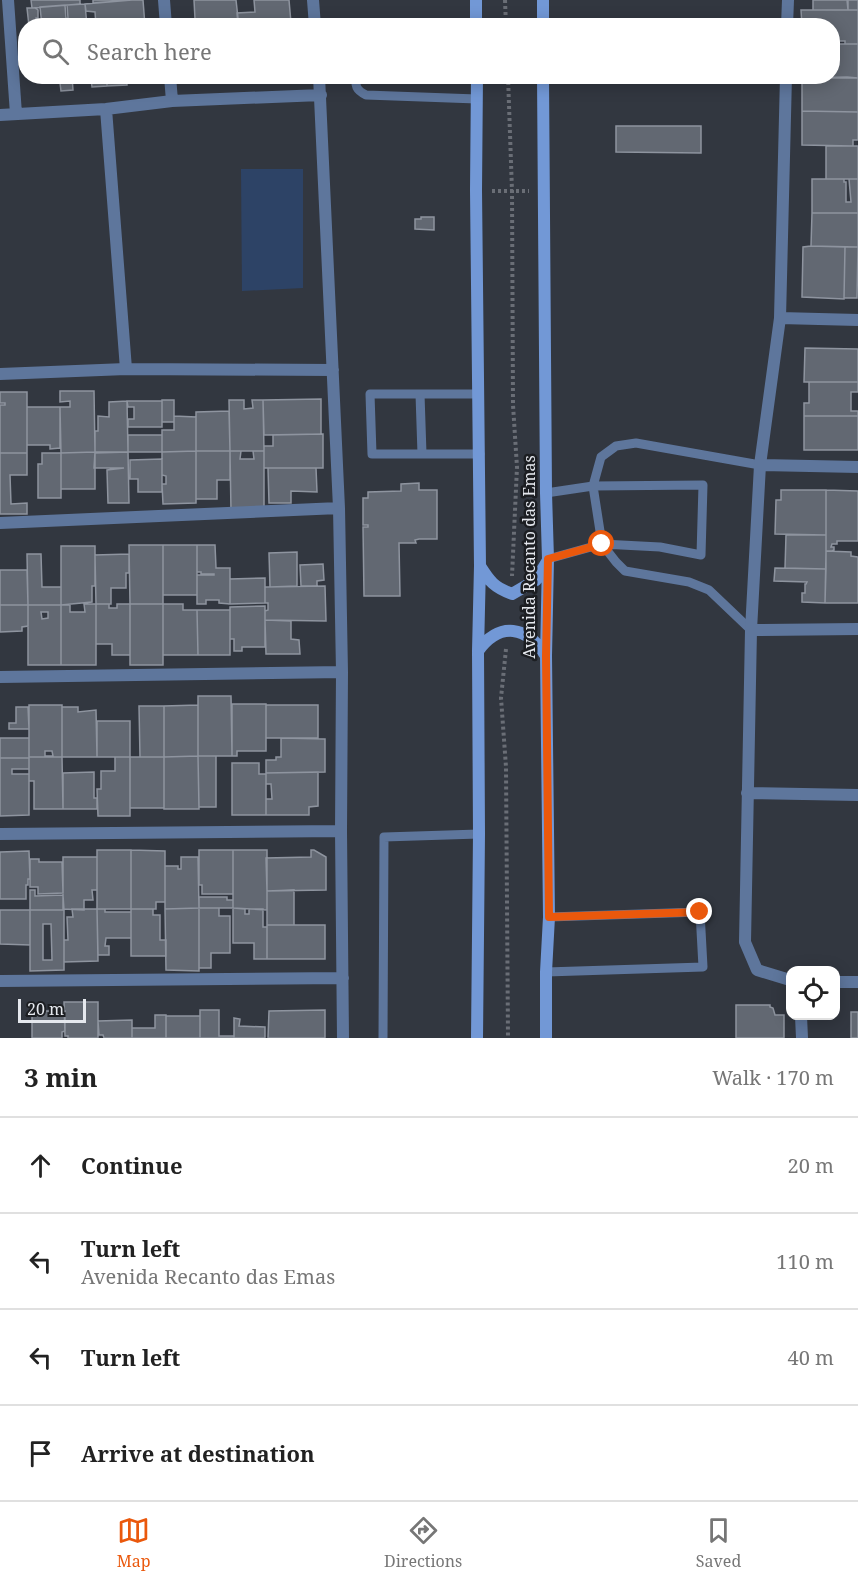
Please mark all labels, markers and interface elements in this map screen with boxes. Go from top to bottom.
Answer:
search box [18,18,840,84]
icon: search [39,35,72,68]
text: Search here [87,36,212,66]
street label: Avenida Recanto das Emas [518,455,540,659]
route start [588,530,614,556]
route end [686,898,712,924]
map controls [786,966,840,1020]
button: locate [786,966,840,1020]
scale bar [18,996,86,1024]
text: 20 m [27,998,64,1020]
text: 3 min [24,1059,98,1095]
text: Walk · 170 m [712,1064,834,1091]
icon: ahead [24,1149,57,1182]
text: Continue [81,1150,183,1180]
text: 20 m [788,1152,834,1179]
text: Turn left [81,1233,180,1263]
icon: left [24,1245,57,1278]
text: 110 m [776,1248,834,1275]
text: Avenida Recanto das Emas [81,1263,335,1290]
icon: left [24,1341,57,1374]
text: Turn left [81,1342,180,1372]
text: 40 m [788,1344,834,1371]
icon: arrive [24,1437,57,1470]
text: Arrive at destination [81,1438,315,1468]
tab: Map [117,1514,151,1572]
tab: Directions [384,1514,462,1572]
tab: Saved [696,1514,741,1572]

